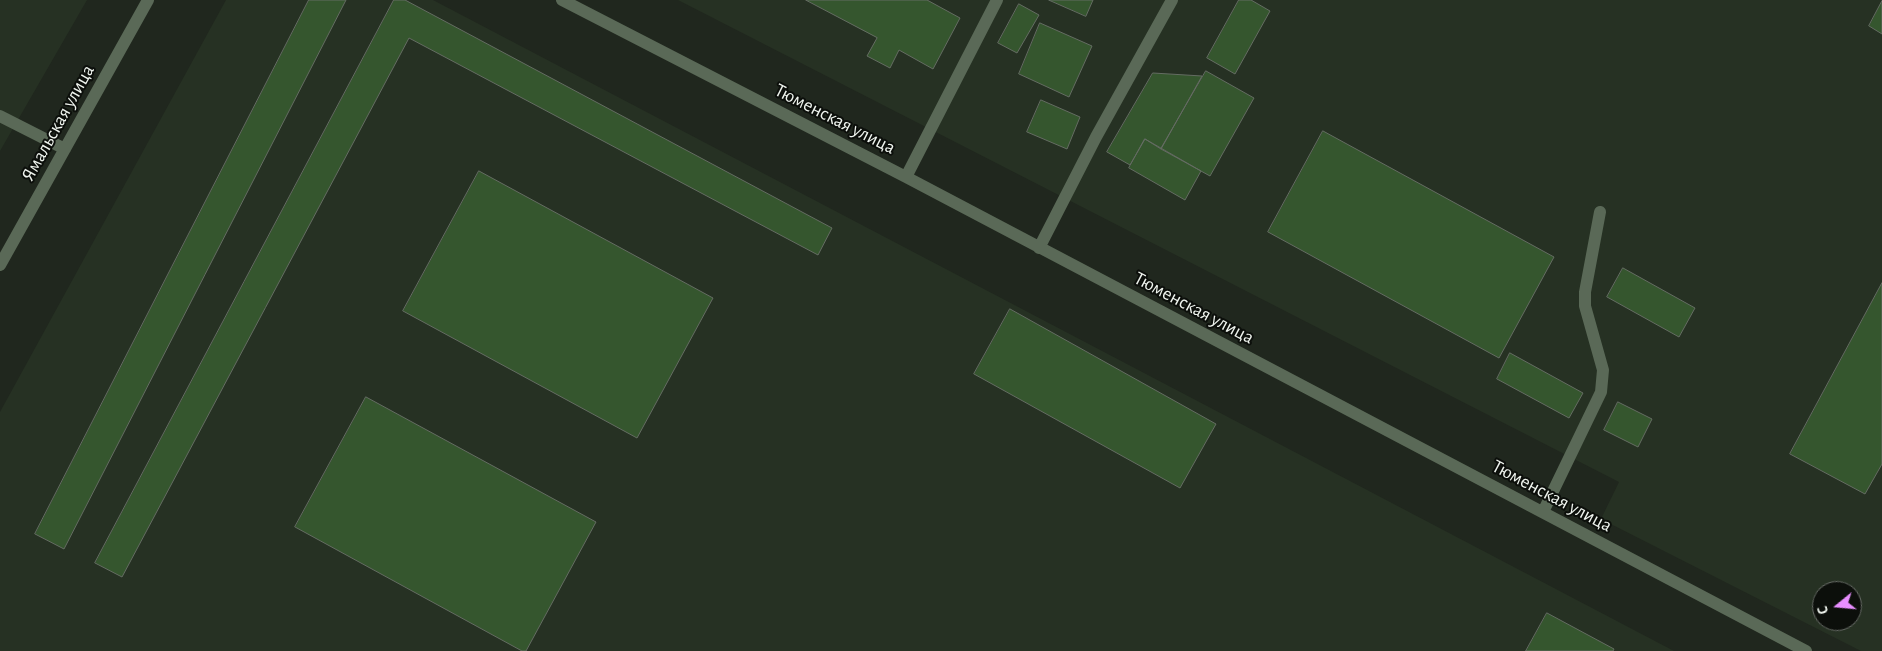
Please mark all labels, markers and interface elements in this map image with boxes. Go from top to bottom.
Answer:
street label: Ямальская улица [17,61,99,185]
street label: Тюменская улица [771,79,899,159]
street label: Тюменская улица [1130,267,1258,349]
street label: Тюменская улица [1488,455,1616,537]
north arrow [1812,581,1862,631]
text: С [1816,604,1831,616]

